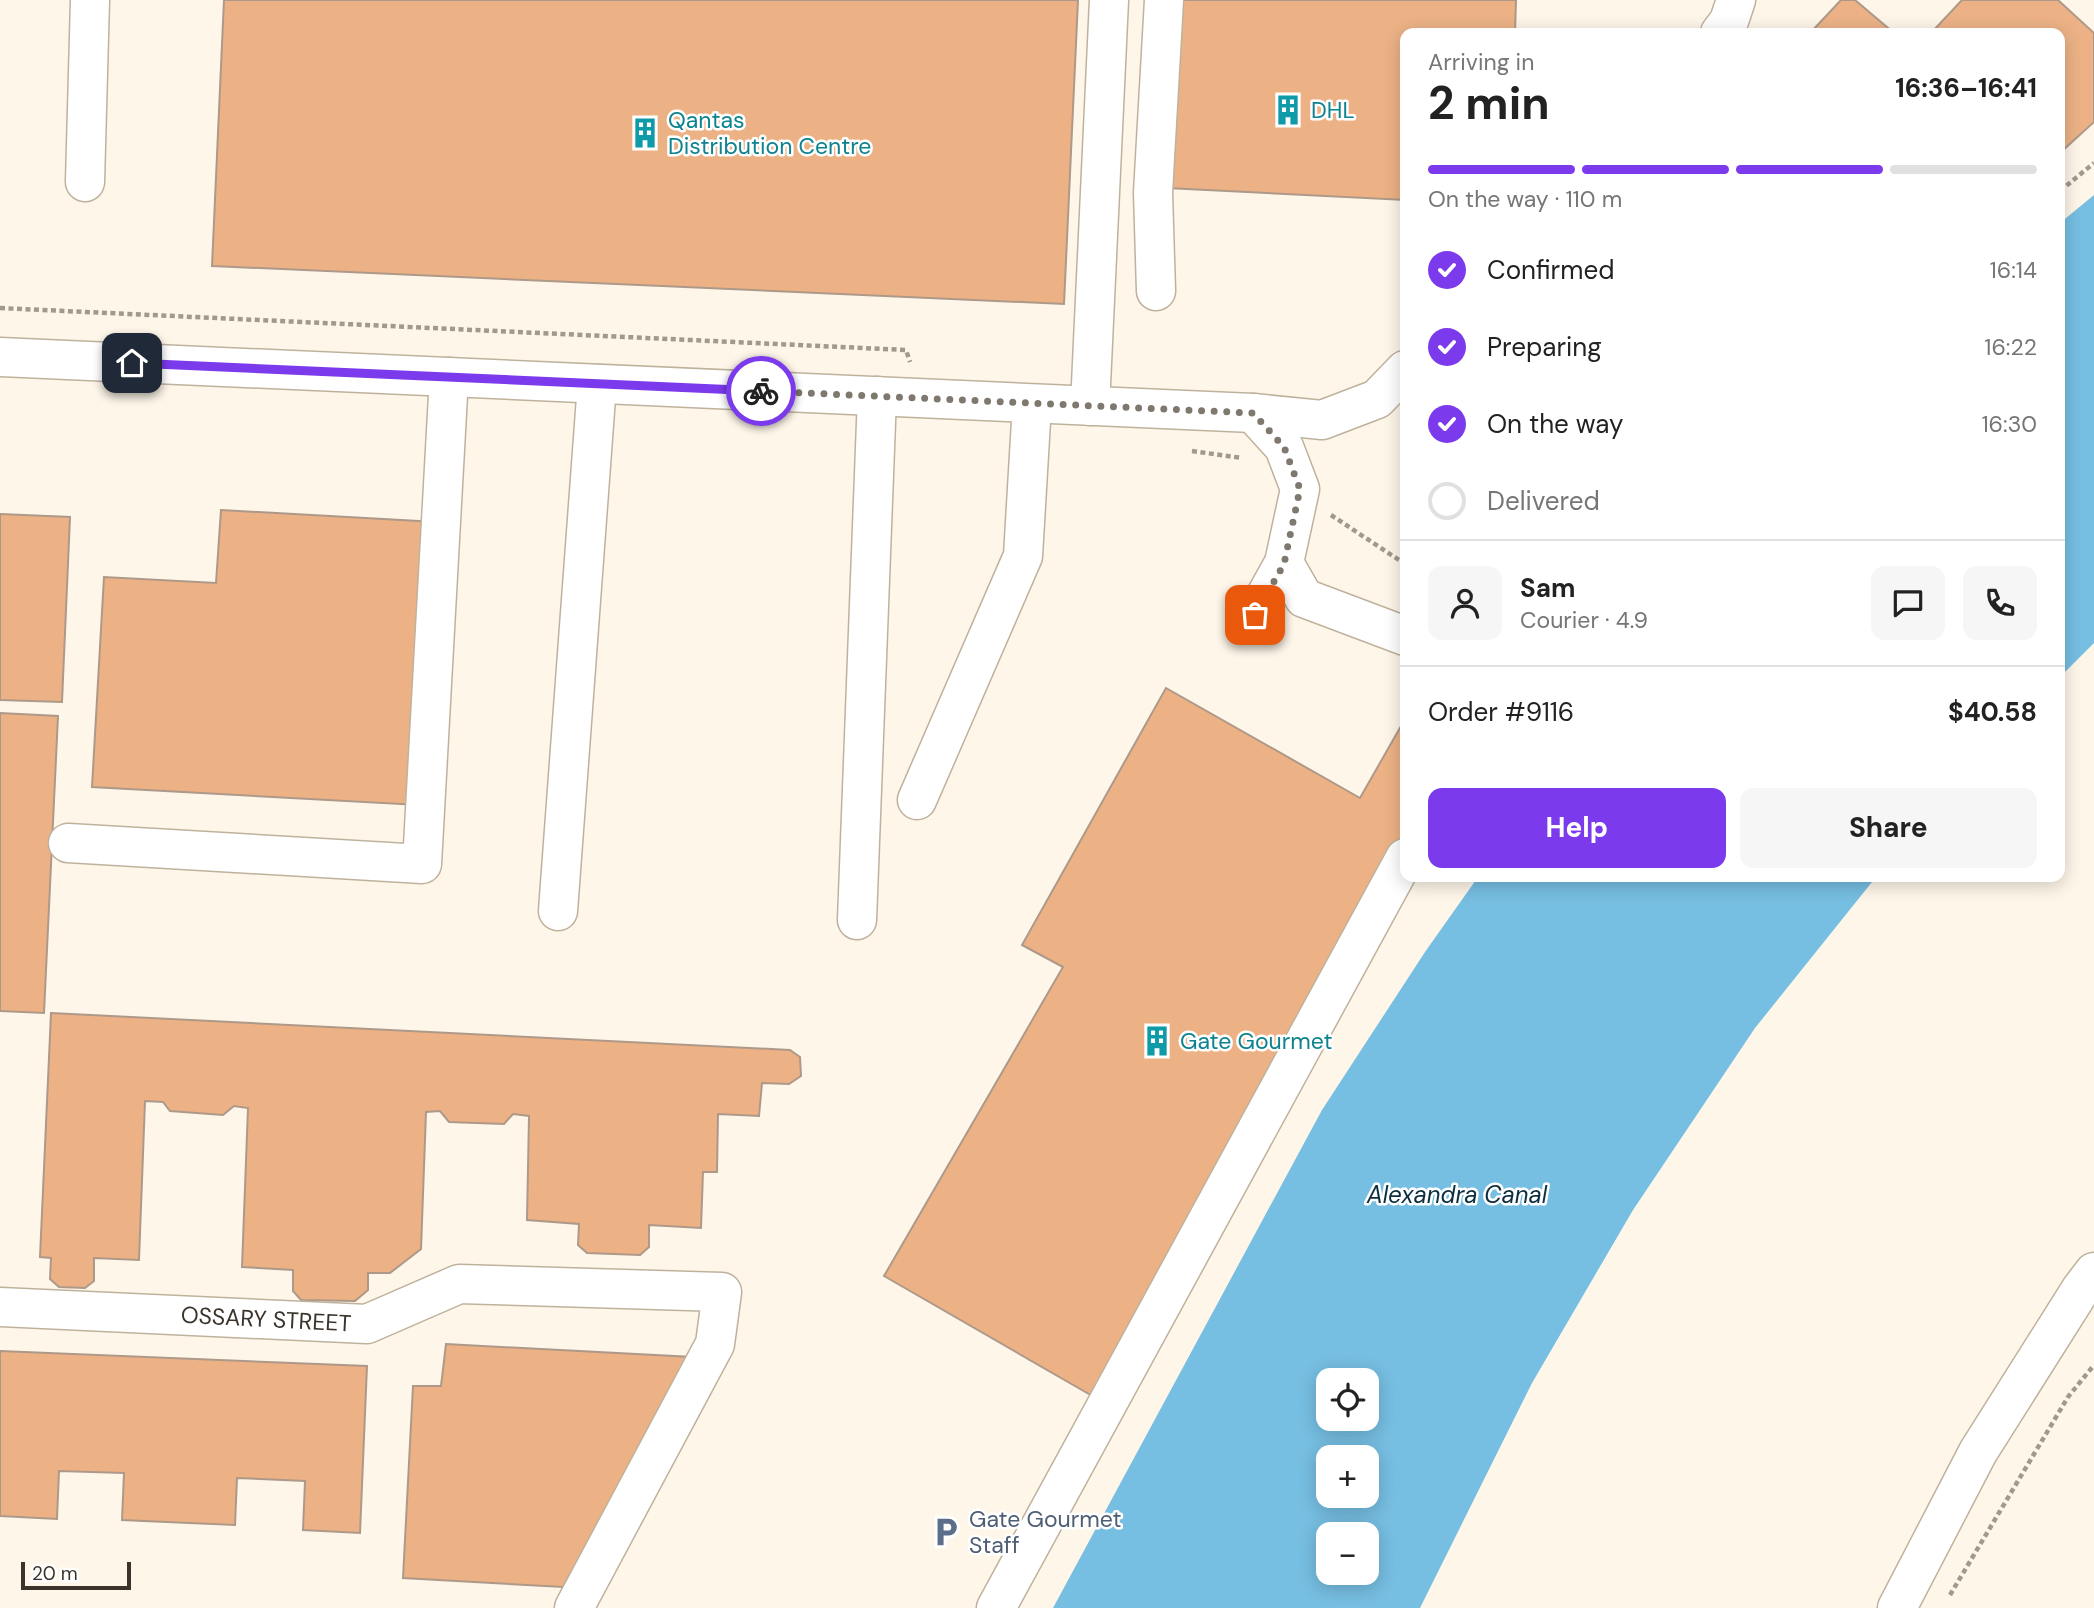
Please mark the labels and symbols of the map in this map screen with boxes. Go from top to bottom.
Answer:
building icon: DHL [1271,93,1305,127]
place label: DHL [1311,95,1355,125]
place label: Qantas Distribution Centre [668,105,871,161]
building icon: Qantas Distribution Centre [628,116,662,150]
pin [102,333,162,393]
courier [726,356,796,426]
pin [1225,585,1285,645]
building icon: Gate Gourmet [1140,1024,1174,1058]
place label: Gate Gourmet [1180,1026,1332,1056]
water label: Alexandra Canal [1366,1179,1548,1210]
street label: OSSARY STREET [180,1300,352,1338]
place label: Gate Gourmet Staff [969,1504,1121,1560]
parking icon: Gate Gourmet Staff [929,1515,963,1549]
scale bar [21,1559,131,1591]

